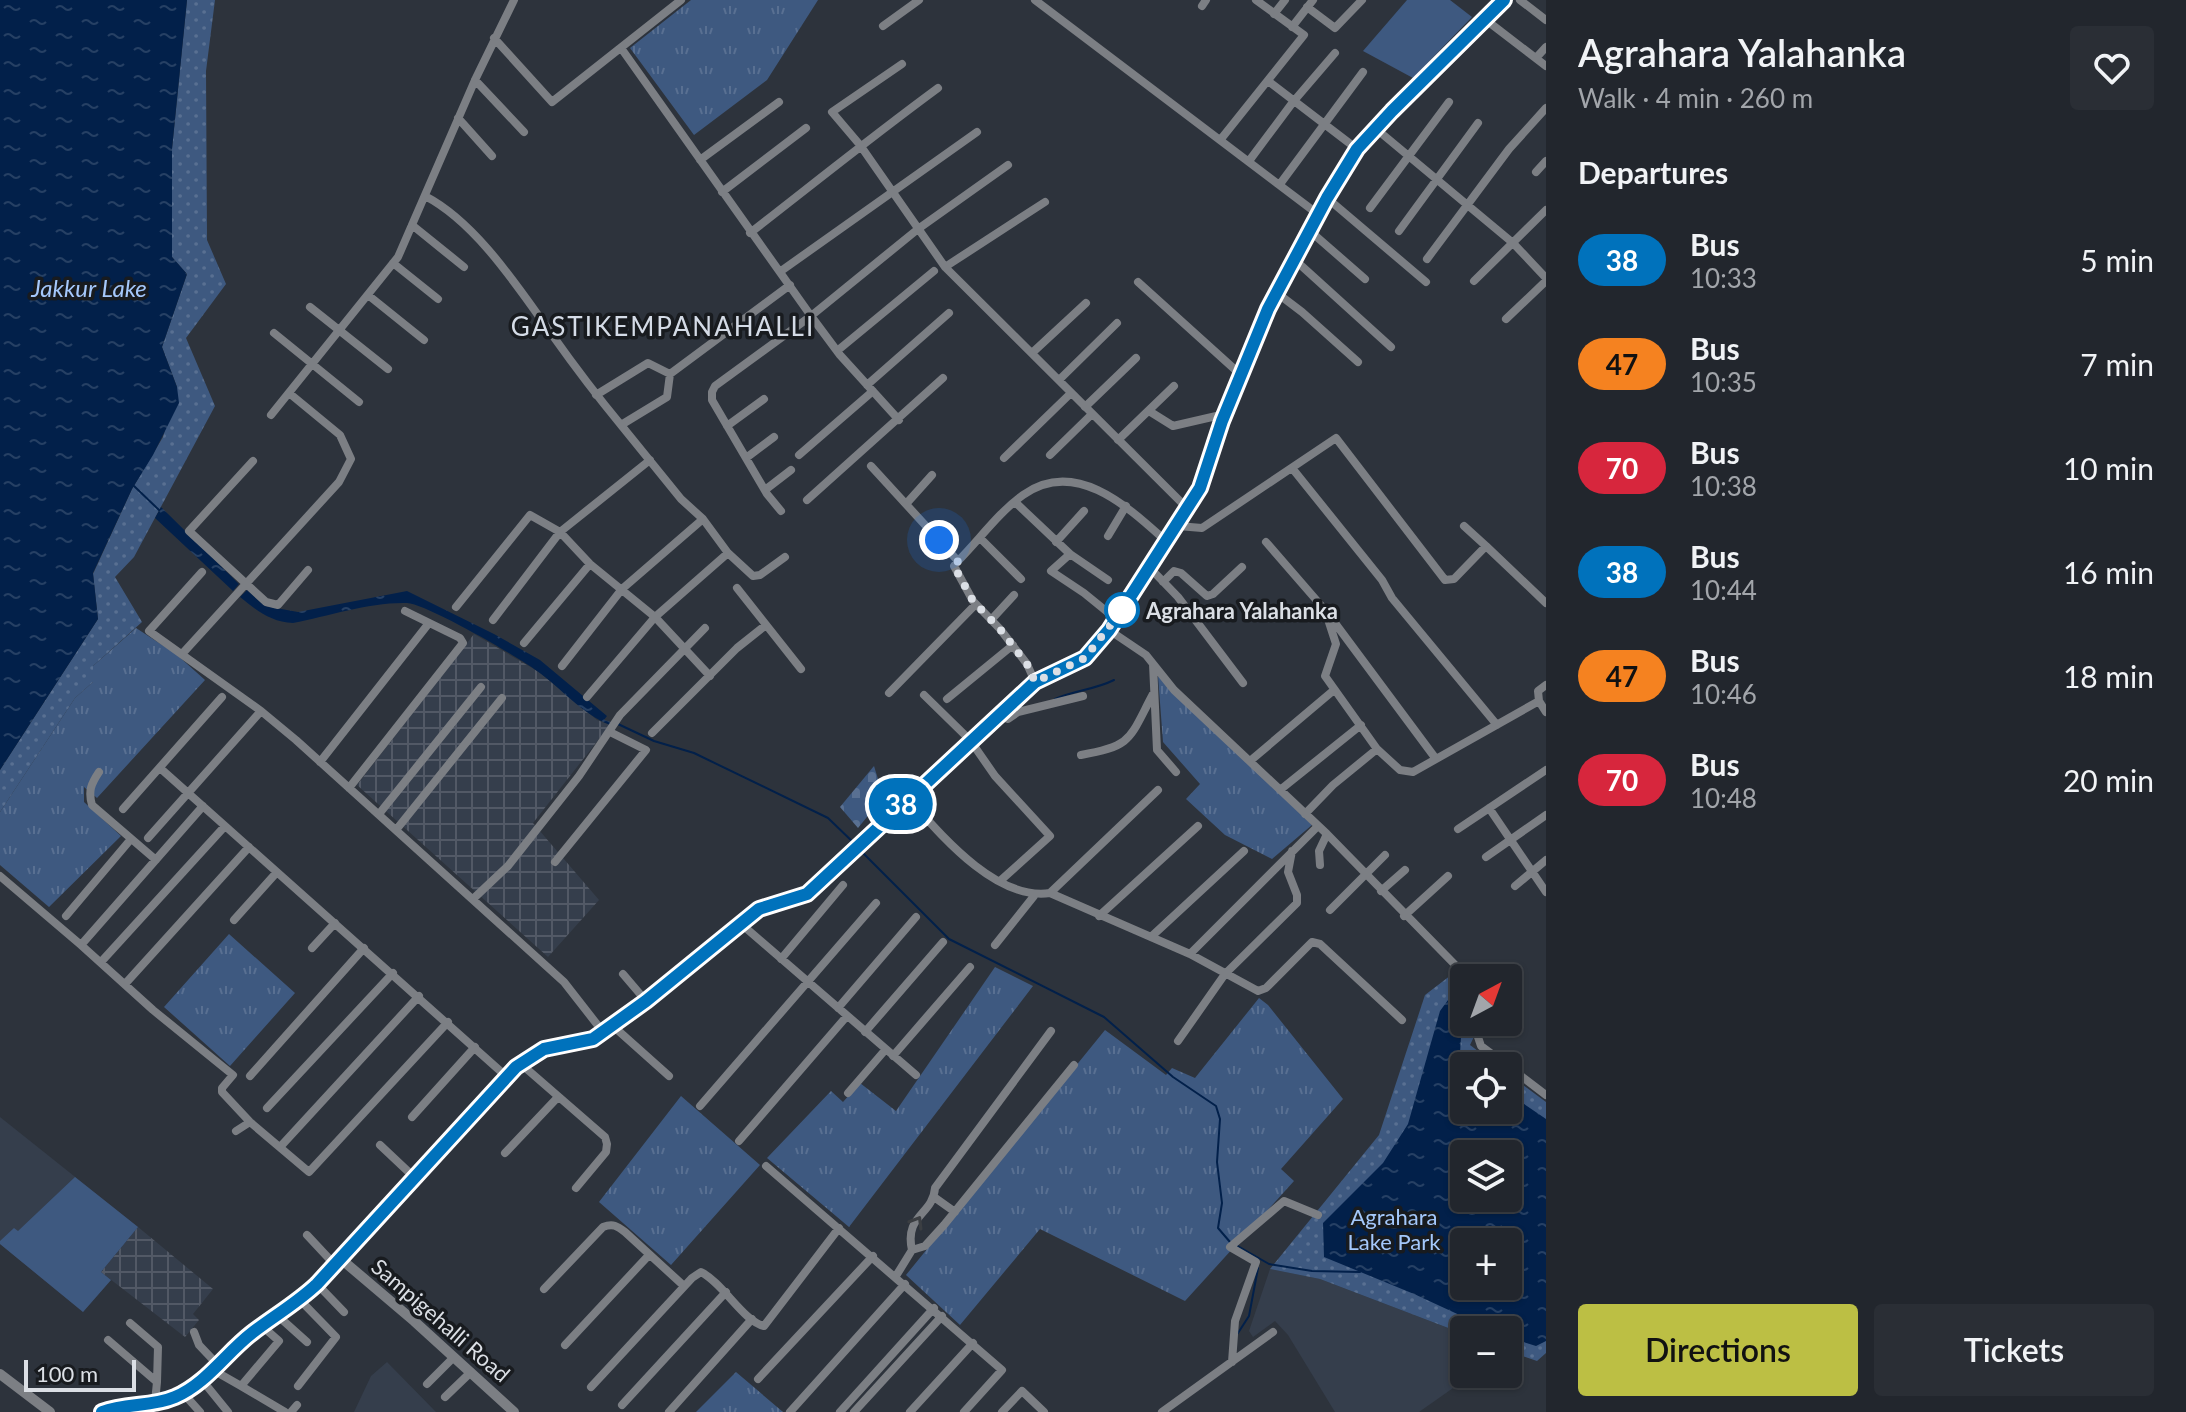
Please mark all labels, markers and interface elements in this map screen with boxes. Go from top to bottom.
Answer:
button: heart [2070,26,2154,110]
text: Agrahara Yalahanka [1578,29,1906,75]
text: Walk · 4 min · 260 m [1578,82,1813,114]
text: Departures [1578,154,1728,190]
text: Bus [1690,226,1740,262]
text: 5 min [2080,242,2154,278]
text: 38 [1606,243,1638,277]
text: 10:33 [1690,262,1757,294]
water label: Jakkur Lake [30,273,147,302]
district label: GASTIKEMPANAHALLI [511,310,815,342]
text: Bus [1690,330,1740,366]
text: 7 min [2080,346,2154,382]
text: 47 [1606,347,1638,381]
text: 10:35 [1690,366,1757,398]
text: Bus [1690,434,1740,470]
text: 10 min [2063,450,2154,486]
text: 70 [1606,451,1638,485]
text: 10:38 [1690,470,1757,502]
your location [919,520,959,560]
text: Bus [1690,538,1740,574]
text: 16 min [2063,554,2154,590]
text: 38 [1606,555,1638,589]
text: 10:44 [1690,574,1757,606]
marker: Agrahara Yalahanka [1105,593,1139,627]
place label: Agrahara Yalahanka [1145,597,1338,624]
text: Bus [1690,642,1740,678]
text: 18 min [2063,658,2154,694]
text: 47 [1606,659,1638,693]
text: 10:46 [1690,678,1757,710]
text: Bus [1690,746,1740,782]
text: 20 min [2063,762,2154,798]
text: 70 [1606,763,1638,797]
line badge: 38 [865,778,937,830]
text: 10:48 [1690,782,1757,814]
text: 38 [885,787,917,821]
north arrow [1450,964,1522,1036]
map controls [1450,964,1522,1388]
button: locate [1450,1052,1522,1124]
button: layers [1450,1140,1522,1212]
park label: Agrahara Lake Park [1347,1203,1441,1255]
one-way arrow [907,1216,923,1231]
button: + [1450,1228,1522,1300]
street label: Sampigehalli Road [366,1253,516,1387]
button: Directions [1578,1304,1858,1396]
button: Tickets [1874,1304,2154,1396]
button: − [1450,1316,1522,1388]
scale bar [24,1356,136,1392]
text: 100 m [36,1360,98,1387]

